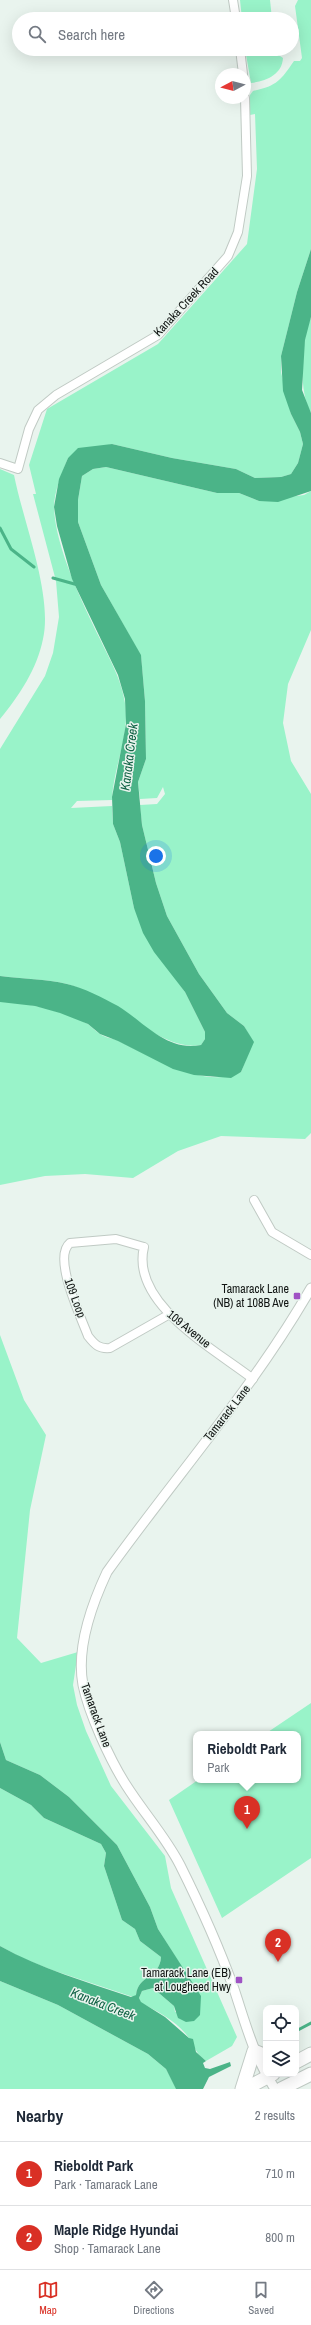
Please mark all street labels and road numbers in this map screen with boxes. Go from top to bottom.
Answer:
street label: Kanaka Creek Road [150,264,222,340]
street label: 109 Loop [60,1276,90,1320]
street label: 109 Avenue [164,1306,214,1352]
street label: Tamarack Lane [200,1381,254,1445]
street label: Tamarack Lane [77,1681,115,1749]

